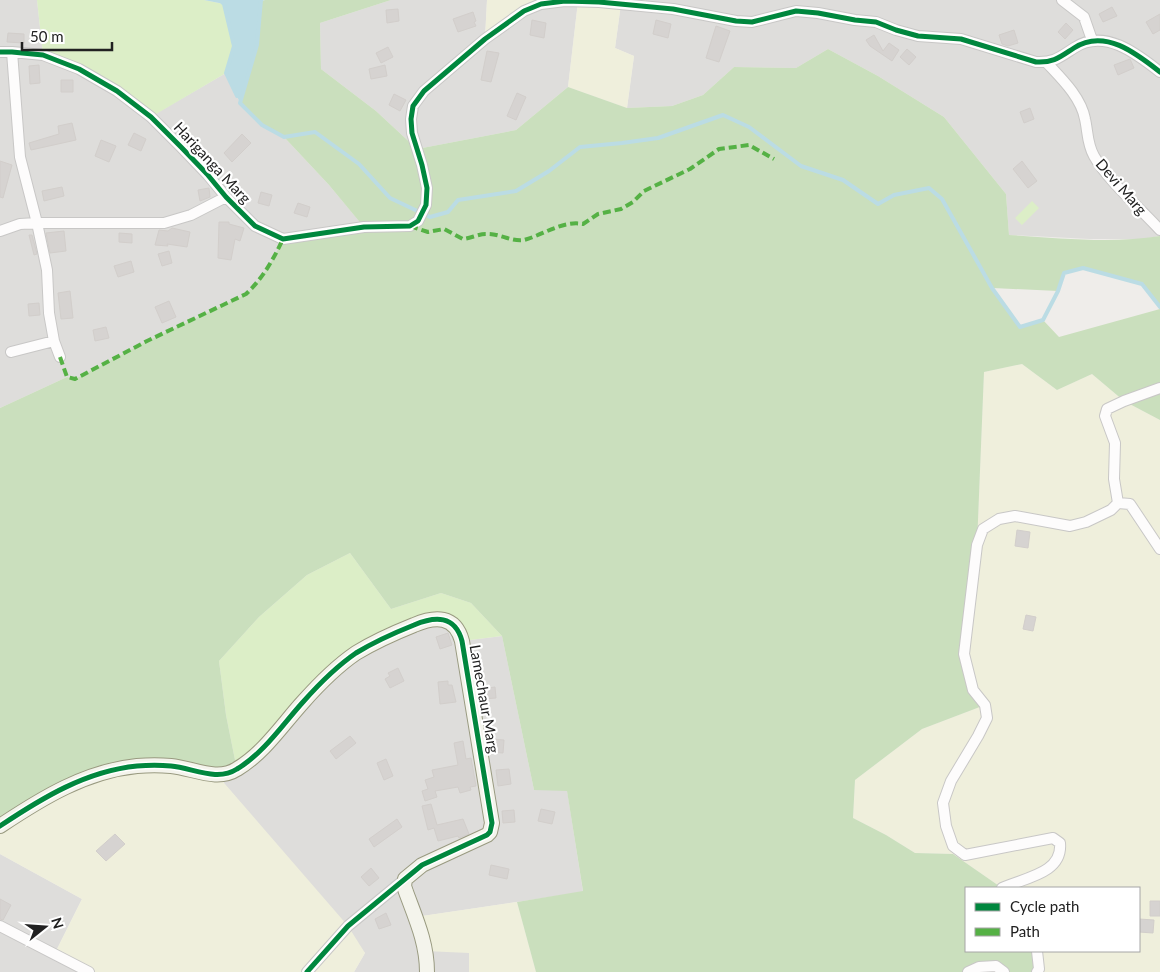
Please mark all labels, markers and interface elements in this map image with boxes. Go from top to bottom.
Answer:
scale bar [22,20,112,52]
text: 50 m [30,27,64,45]
street label: Hariganga Marg [170,118,255,207]
street label: Devi Marg [1092,155,1151,218]
street label: Lamechaur Marg [467,643,503,755]
legend [965,887,1140,952]
text: Cycle path [1010,897,1079,915]
north arrow [20,902,70,952]
text: N [48,915,68,931]
text: Path [1010,922,1040,940]

